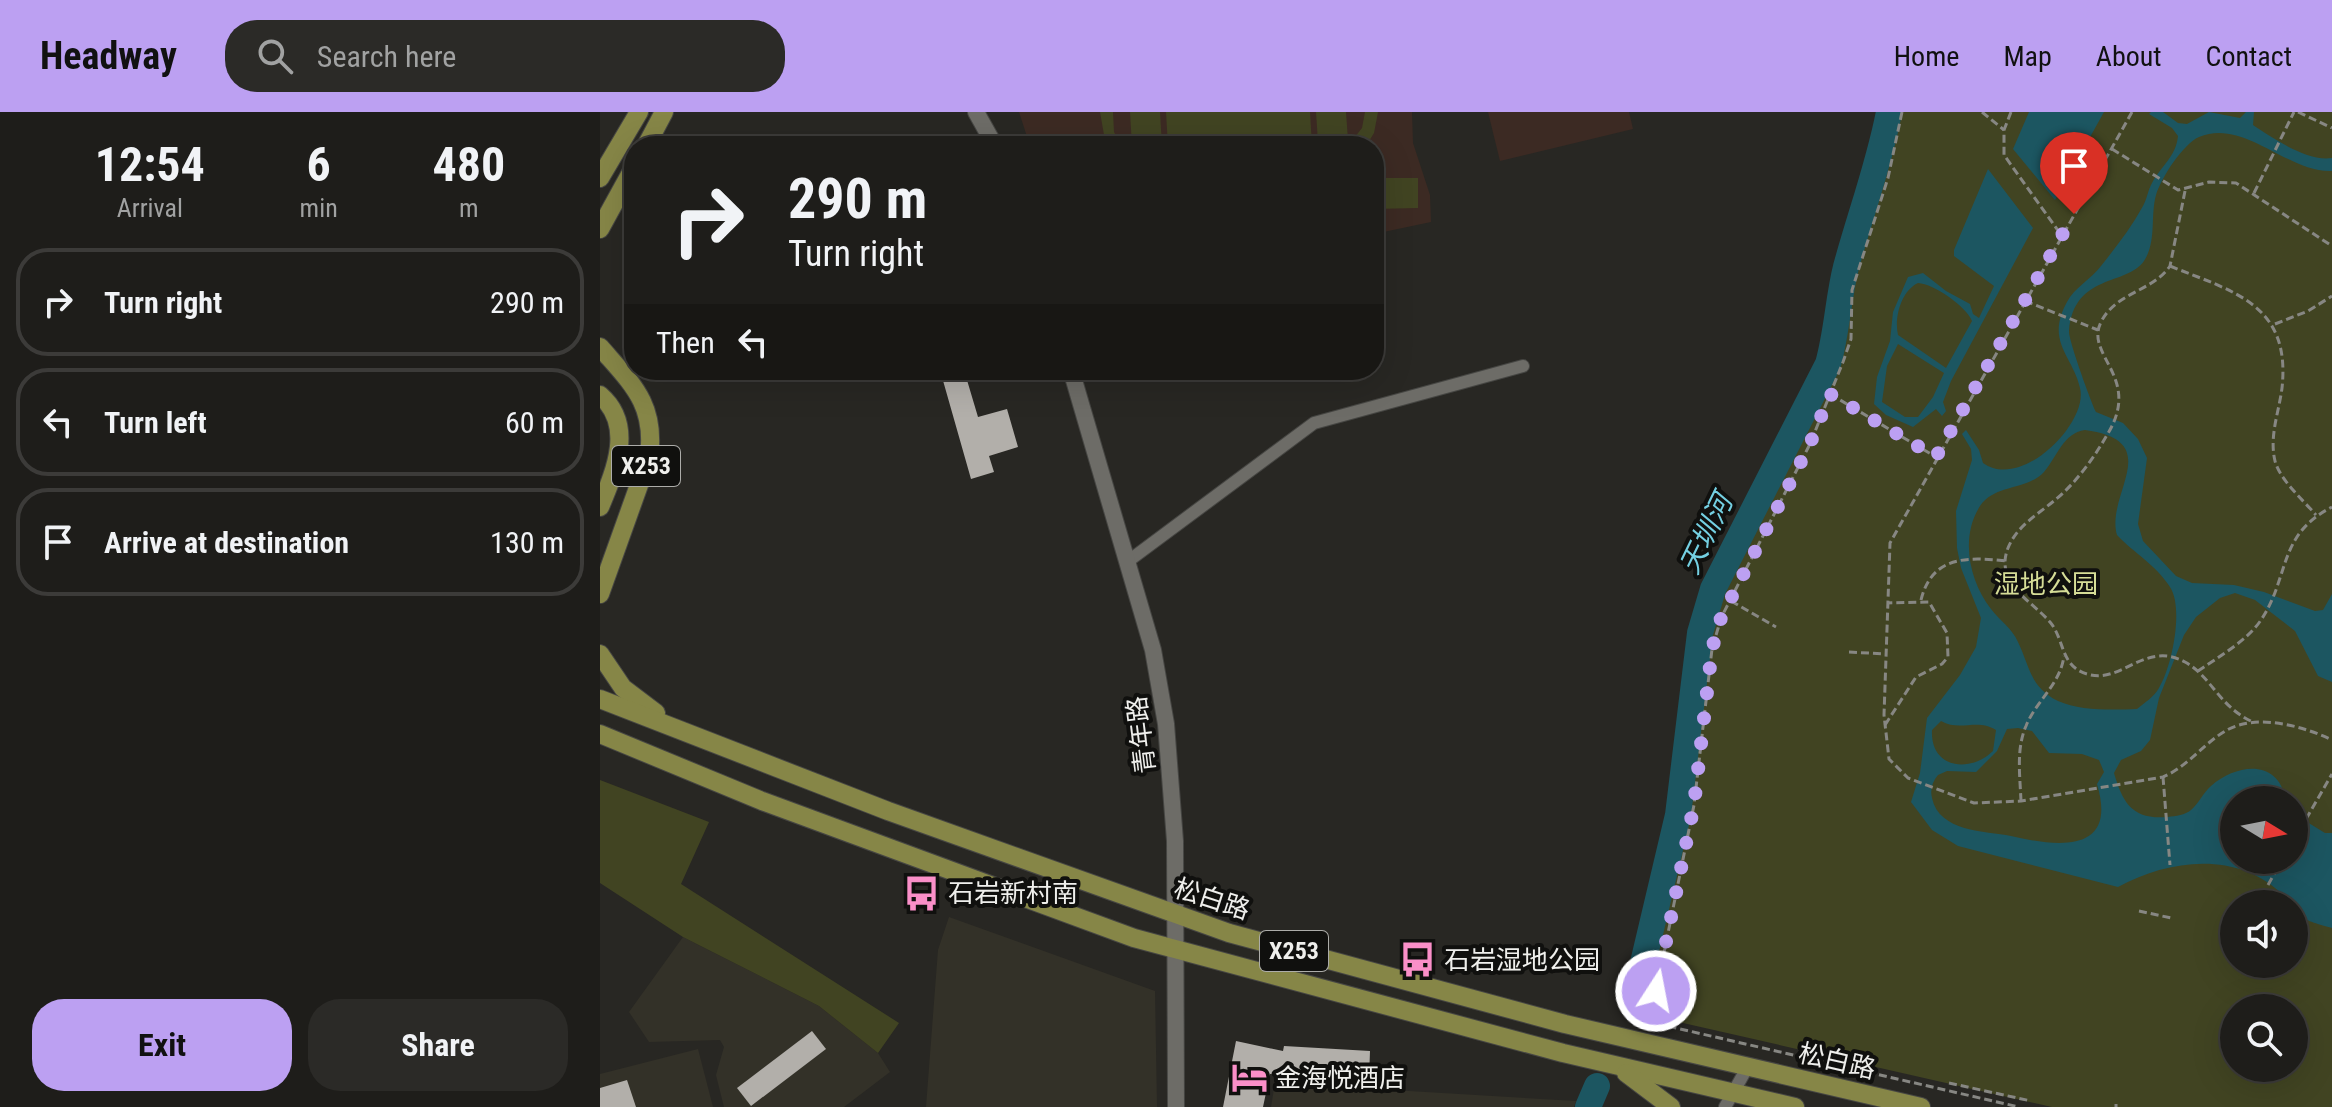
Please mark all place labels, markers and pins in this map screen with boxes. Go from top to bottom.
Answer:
pin [2040,132,2108,214]
bus stop icon: 石岩新村南 [903,874,941,912]
place label: 石岩新村南 [948,878,1078,908]
bus stop icon: 石岩湿地公园 [1399,941,1437,979]
place label: 石岩湿地公园 [1444,945,1600,975]
hotel icon: 金海悦酒店 [1230,1059,1268,1097]
place label: 金海悦酒店 [1275,1063,1405,1093]

